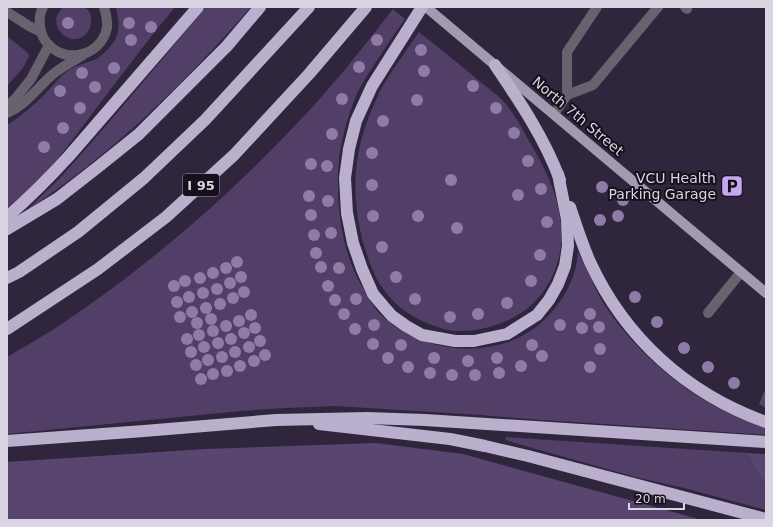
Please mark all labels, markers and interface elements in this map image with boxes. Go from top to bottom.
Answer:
street label: North 7th Street [529,73,627,159]
place label: VCU Health Parking Garage [608,170,716,202]
parking icon: VCU Health Parking Garage [719,173,745,199]
road number: I 95 [183,174,219,196]
scale bar [629,485,684,511]
text: 20 m [635,492,666,506]

